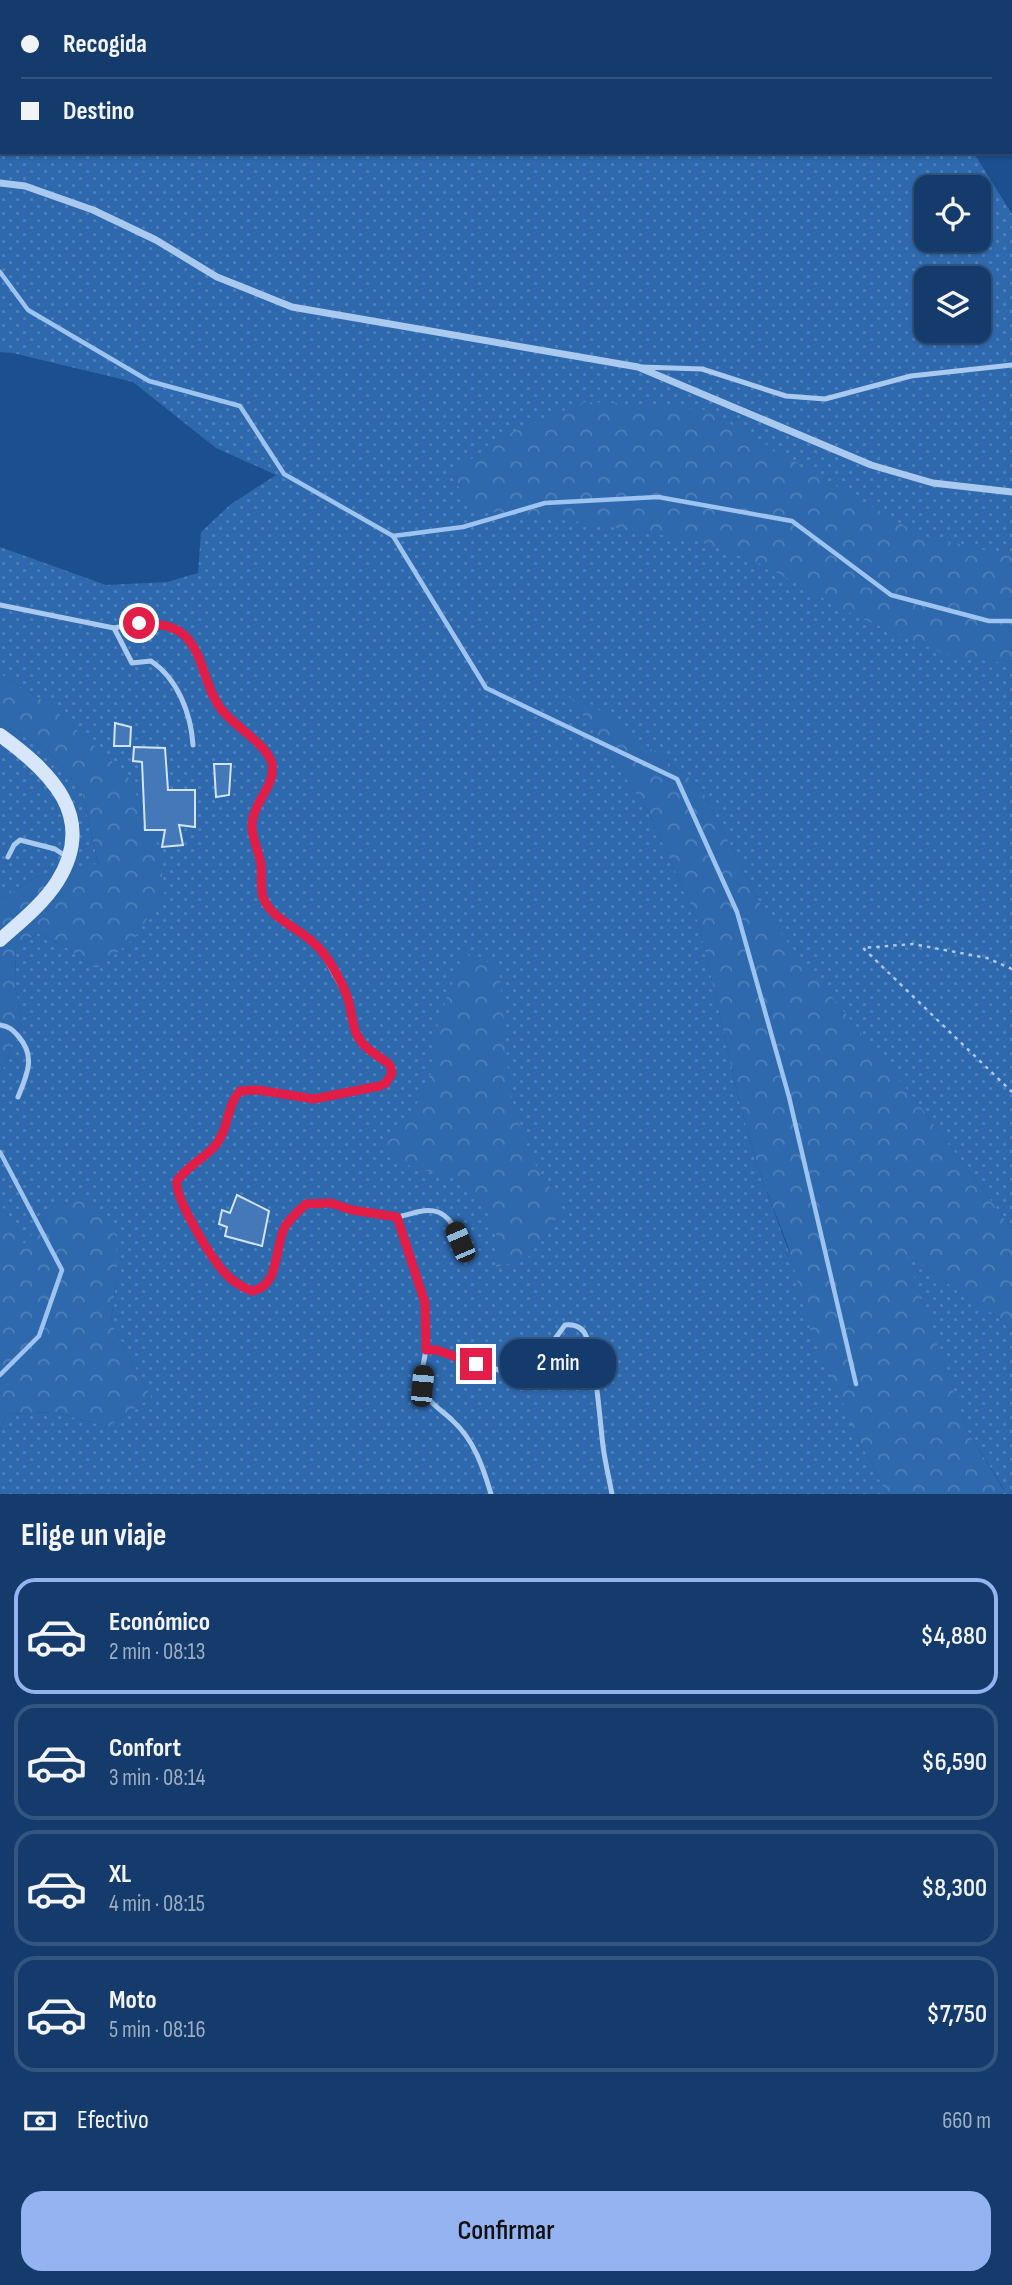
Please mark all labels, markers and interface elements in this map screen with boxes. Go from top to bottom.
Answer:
text: Recogida [63,29,147,60]
text: Destino [63,96,134,127]
map controls [914,175,991,343]
button: locate [914,175,991,252]
button: layers [914,266,991,343]
route start [123,607,155,639]
car [443,1219,478,1265]
callout: 2 min [500,1340,616,1388]
route end [460,1348,492,1380]
text: 2 min [536,1349,580,1377]
car [410,1364,435,1408]
text: Elige un viaje [21,1516,166,1555]
icon: car [25,1605,88,1668]
text: Económico [109,1607,210,1638]
text: $4,880 [921,1621,987,1652]
text: 2 min · 08:13 [109,1638,205,1666]
icon: car [25,1731,88,1794]
text: Confort [109,1733,181,1764]
text: $6,590 [922,1747,987,1778]
text: 3 min · 08:14 [109,1764,205,1792]
icon: car [25,1857,88,1920]
text: XL [109,1859,131,1890]
text: $8,300 [921,1873,987,1904]
text: 4 min · 08:15 [109,1890,205,1918]
icon: car [25,1983,88,2046]
text: Moto [109,1985,157,2016]
text: $7,750 [927,1999,987,2030]
text: 5 min · 08:16 [109,2016,205,2044]
icon: cash [21,2102,59,2140]
text: Efectivo [77,2105,149,2136]
text: 660 m [942,2107,991,2135]
button: Confirmar [21,2191,991,2271]

